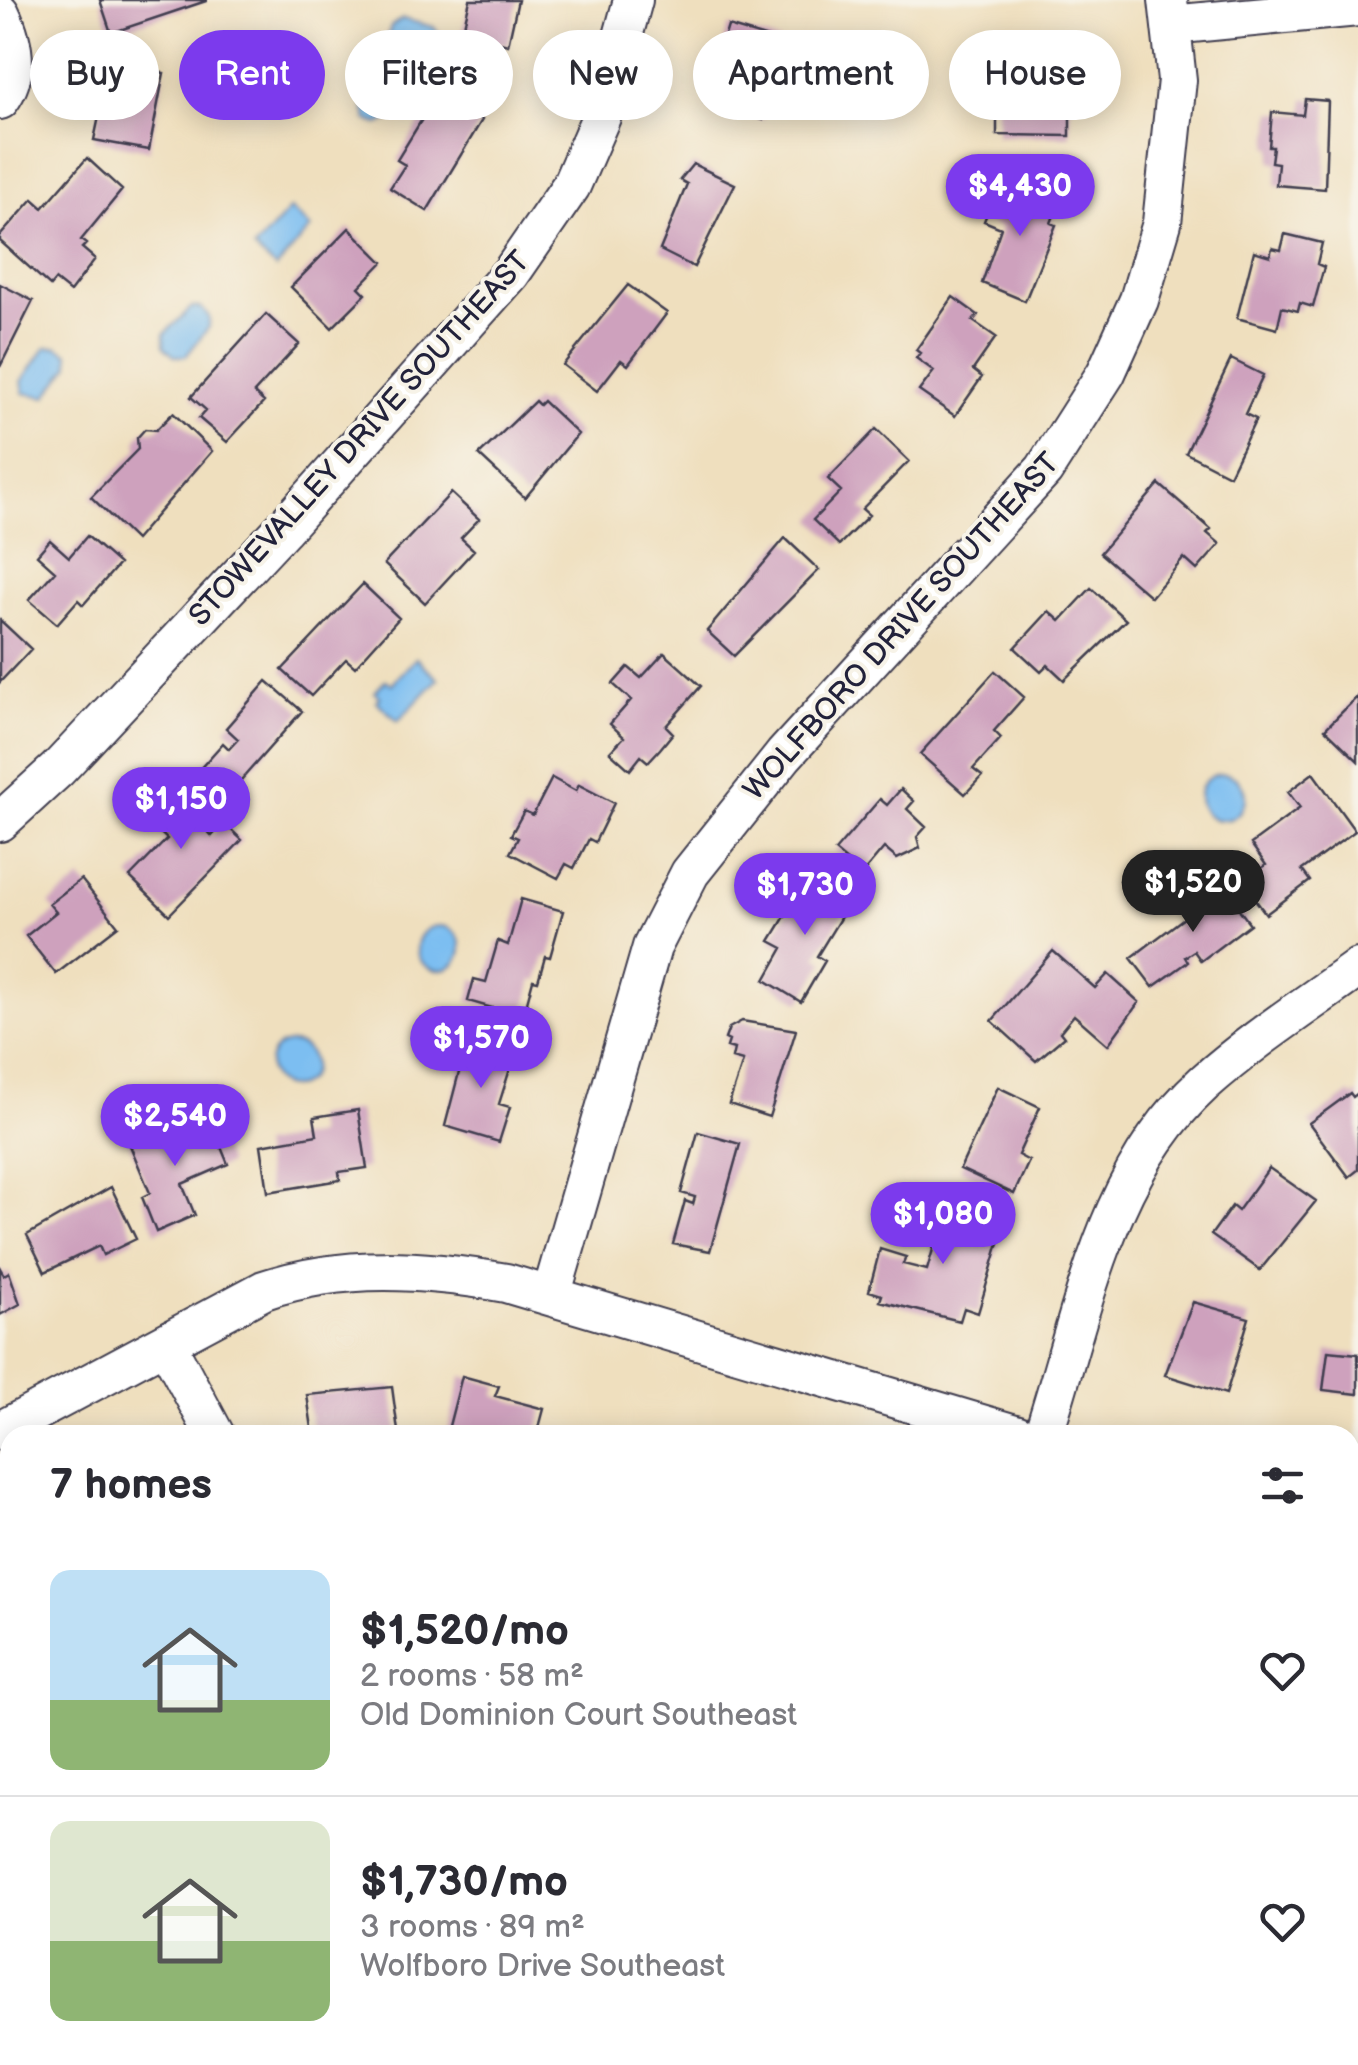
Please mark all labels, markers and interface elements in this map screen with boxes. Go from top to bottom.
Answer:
chip: Buy [30,30,159,120]
chip: Rent [179,30,325,120]
chip: Filters [345,30,513,120]
chip: New [533,30,673,120]
chip: Apartment [693,30,929,120]
chip: House [949,30,1121,120]
pin: $4,430 [939,154,1101,239]
text: $4,430 [968,167,1072,206]
street label: STOWEVALLEY DRIVE SOUTHEAST [182,244,538,634]
street label: WOLFBORO DRIVE SOUTHEAST [736,446,1067,808]
pin: $1,150 [100,767,262,852]
text: $1,150 [134,780,228,819]
pin: $1,520 [1112,850,1274,935]
pin: $1,730 [724,853,886,938]
text: $1,520 [1144,863,1242,902]
text: $1,730 [756,866,854,905]
pin: $1,570 [400,1006,562,1091]
text: $1,570 [432,1019,530,1058]
pin: $2,540 [94,1084,256,1169]
text: $2,540 [123,1097,227,1136]
pin: $1,080 [862,1182,1024,1267]
text: $1,080 [893,1195,993,1234]
icon: filters [1255,1458,1310,1513]
text: 7 homes [50,1460,212,1511]
text: $1,520/mo [360,1606,569,1657]
icon: home [130,1610,250,1730]
icon: heart [1255,1643,1310,1698]
text: 2 rooms · 58 m² [360,1657,584,1696]
text: Old Dominion Court Southeast [360,1696,797,1735]
text: $1,730/mo [360,1857,568,1908]
icon: home [130,1861,250,1981]
icon: heart [1255,1894,1310,1949]
text: 3 rooms · 89 m² [360,1908,585,1947]
text: Wolfboro Drive Southeast [360,1947,725,1986]

